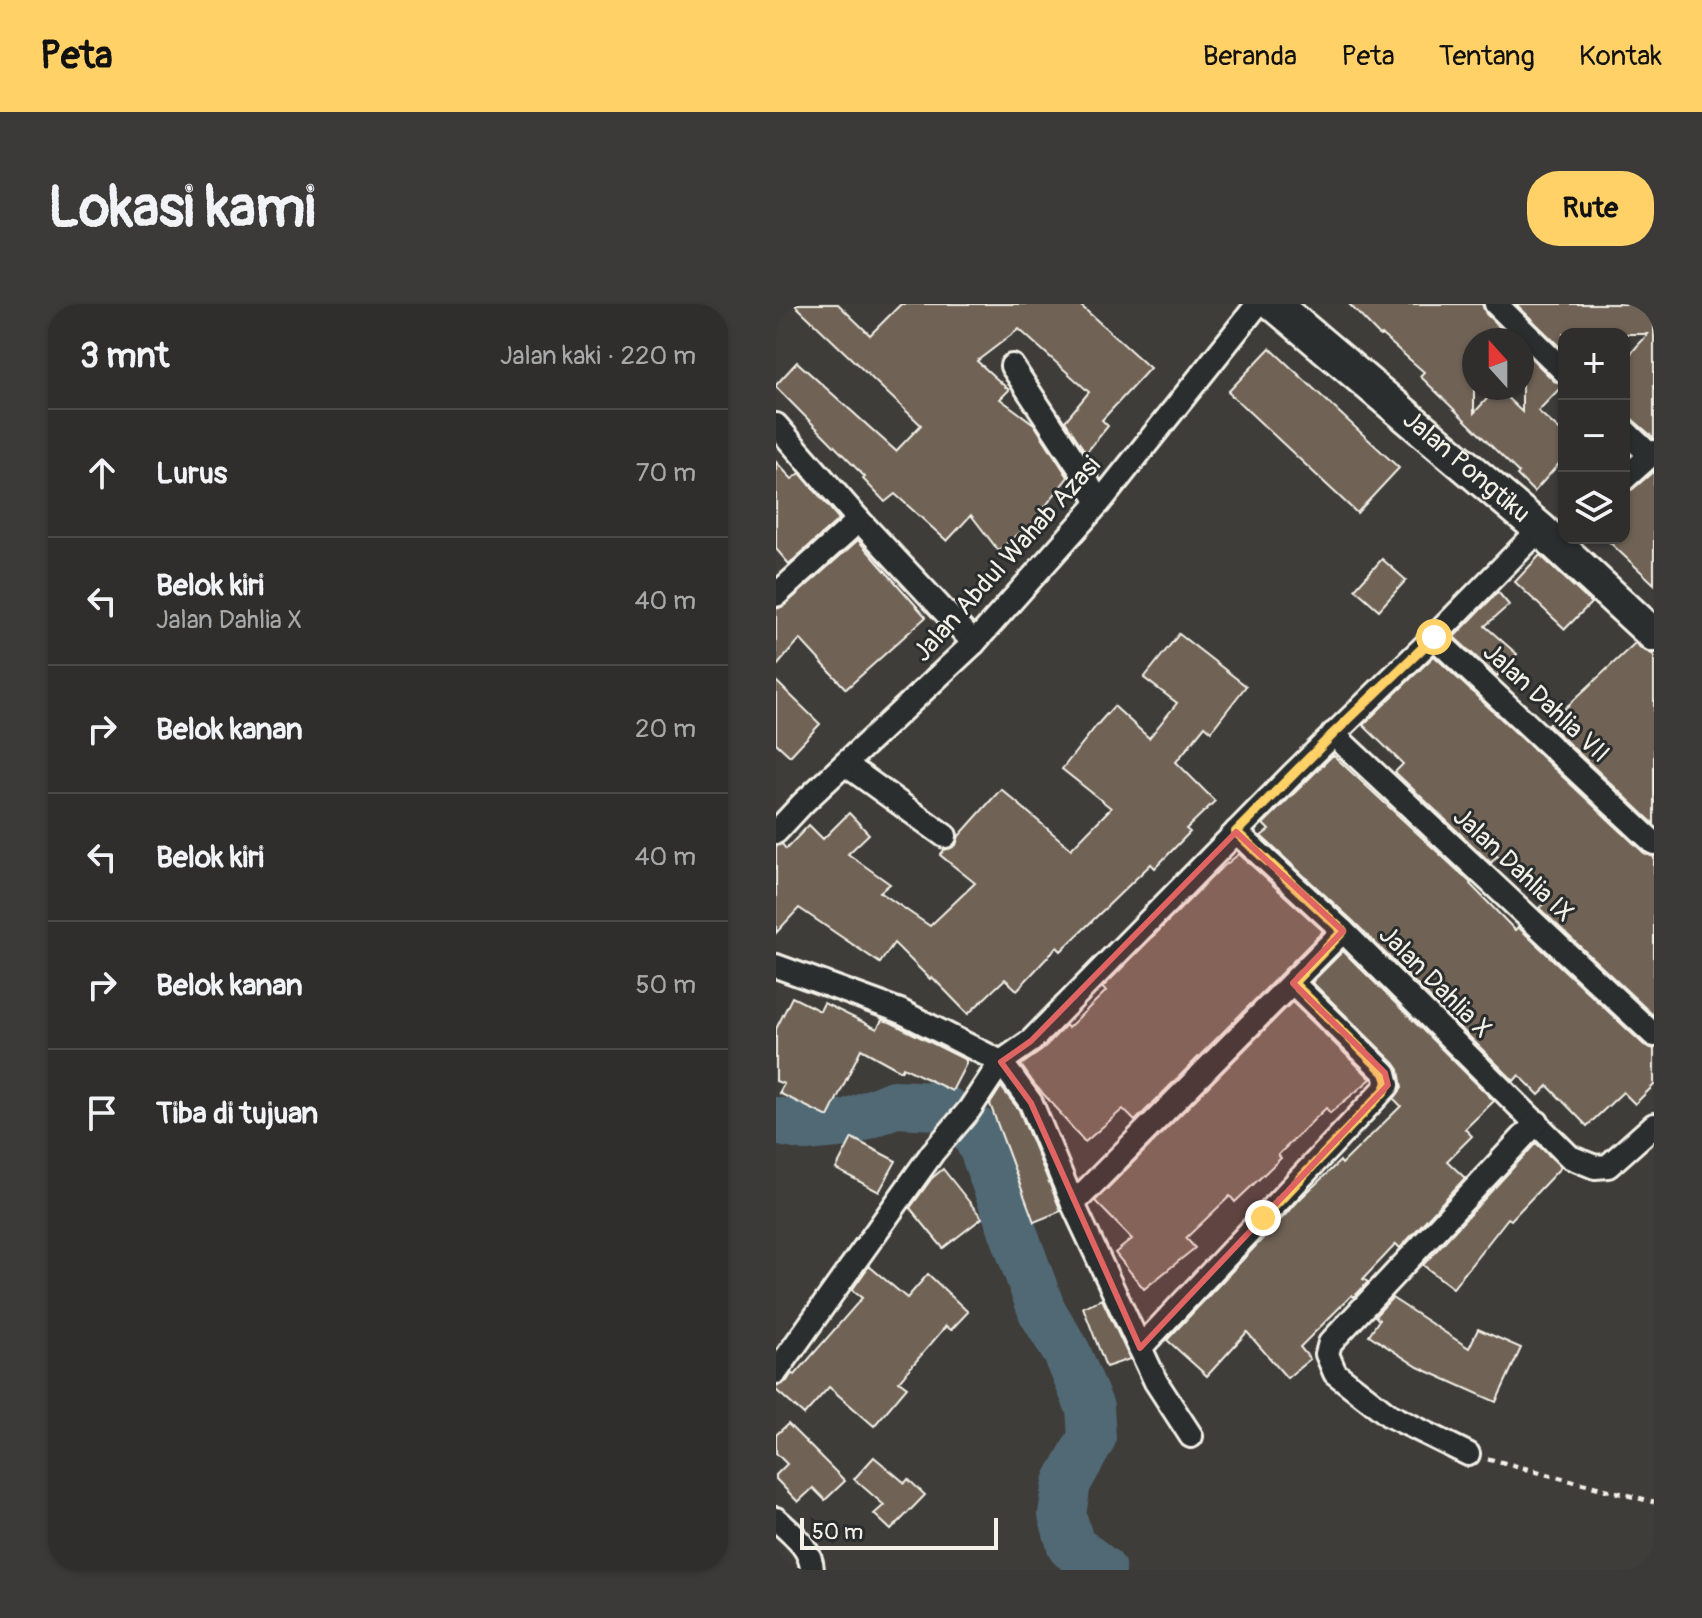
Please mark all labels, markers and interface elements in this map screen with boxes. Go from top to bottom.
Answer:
text: Peta [40,32,113,80]
text: Beranda [1203,39,1297,74]
text: Peta [1341,39,1395,74]
text: Tentang [1439,39,1535,74]
text: Kontak [1579,39,1662,74]
button: Rute [1527,171,1654,246]
text: Lokasi kami [48,174,315,243]
north arrow [1462,328,1534,400]
map controls [1558,328,1630,544]
button: + [1558,328,1630,400]
text: 3 mnt [80,335,169,378]
text: Jalan kaki · 220 m [500,340,696,372]
button: − [1558,400,1630,472]
street label: Jalan Pongtiku [1396,404,1537,530]
street label: Jalan Abdul Wahab Azasi [906,450,1108,668]
icon: ahead [80,451,124,495]
text: Lurus [156,455,227,492]
text: 70 m [636,457,696,489]
button: layers [1558,472,1630,544]
text: Belok kiri [156,567,264,604]
icon: left [80,579,124,623]
text: 40 m [634,585,696,617]
text: Jalan Dahlia X [156,604,302,636]
route start [1416,619,1452,655]
street label: Jalan Dahlia VII [1476,636,1616,770]
icon: right [80,707,124,751]
text: Belok kanan [156,711,303,748]
text: 20 m [635,713,696,745]
street label: Jalan Dahlia IX [1446,801,1580,929]
icon: left [80,835,124,879]
text: Belok kiri [156,839,264,876]
text: 40 m [634,841,696,873]
street label: Jalan Dahlia X [1372,919,1498,1045]
icon: right [80,963,124,1007]
text: Belok kanan [156,967,303,1004]
text: 50 m [635,969,696,1001]
icon: arrive [80,1091,124,1135]
text: Tiba di tujuan [156,1095,318,1132]
route end [1245,1200,1281,1236]
scale bar [800,1514,998,1550]
text: 50 m [812,1518,863,1546]

